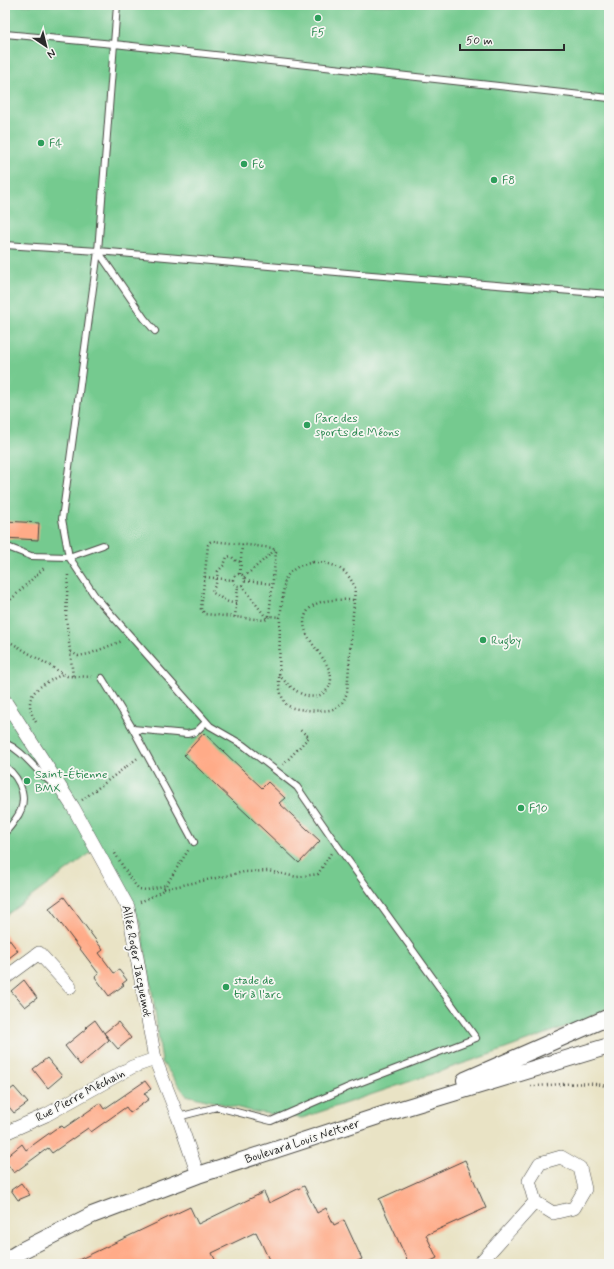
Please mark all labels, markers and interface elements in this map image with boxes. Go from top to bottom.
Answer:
marker: F5 [313,13,323,23]
place label: F5 [311,25,325,41]
north arrow [26,26,66,66]
scale bar [460,26,564,52]
text: 50 m [466,33,493,49]
text: N [44,46,58,61]
place label: F4 [49,136,62,152]
marker: F4 [36,138,46,148]
place label: F6 [252,157,265,173]
marker: F6 [239,159,249,169]
place label: F8 [502,173,515,189]
marker: F8 [489,175,499,185]
place label: Parc des sports de Méons [315,411,399,441]
marker: Parc des sports de Méons [302,420,312,430]
place label: Rugby [491,633,521,650]
marker: Rugby [478,635,488,645]
place label: Saint-Étienne BMX [35,767,107,797]
marker: Saint-Étienne BMX [22,776,32,786]
place label: F10 [529,801,548,817]
marker: F10 [516,803,526,813]
street label: Allée Roger Jacquemot [116,904,155,1019]
place label: stade de tir à l'arc [234,973,282,1003]
marker: stade de tir à l'arc [221,982,231,992]
street label: Rue Pierre Méchain [33,1066,128,1126]
street label: Boulevard Louis Neltner [243,1116,362,1168]

